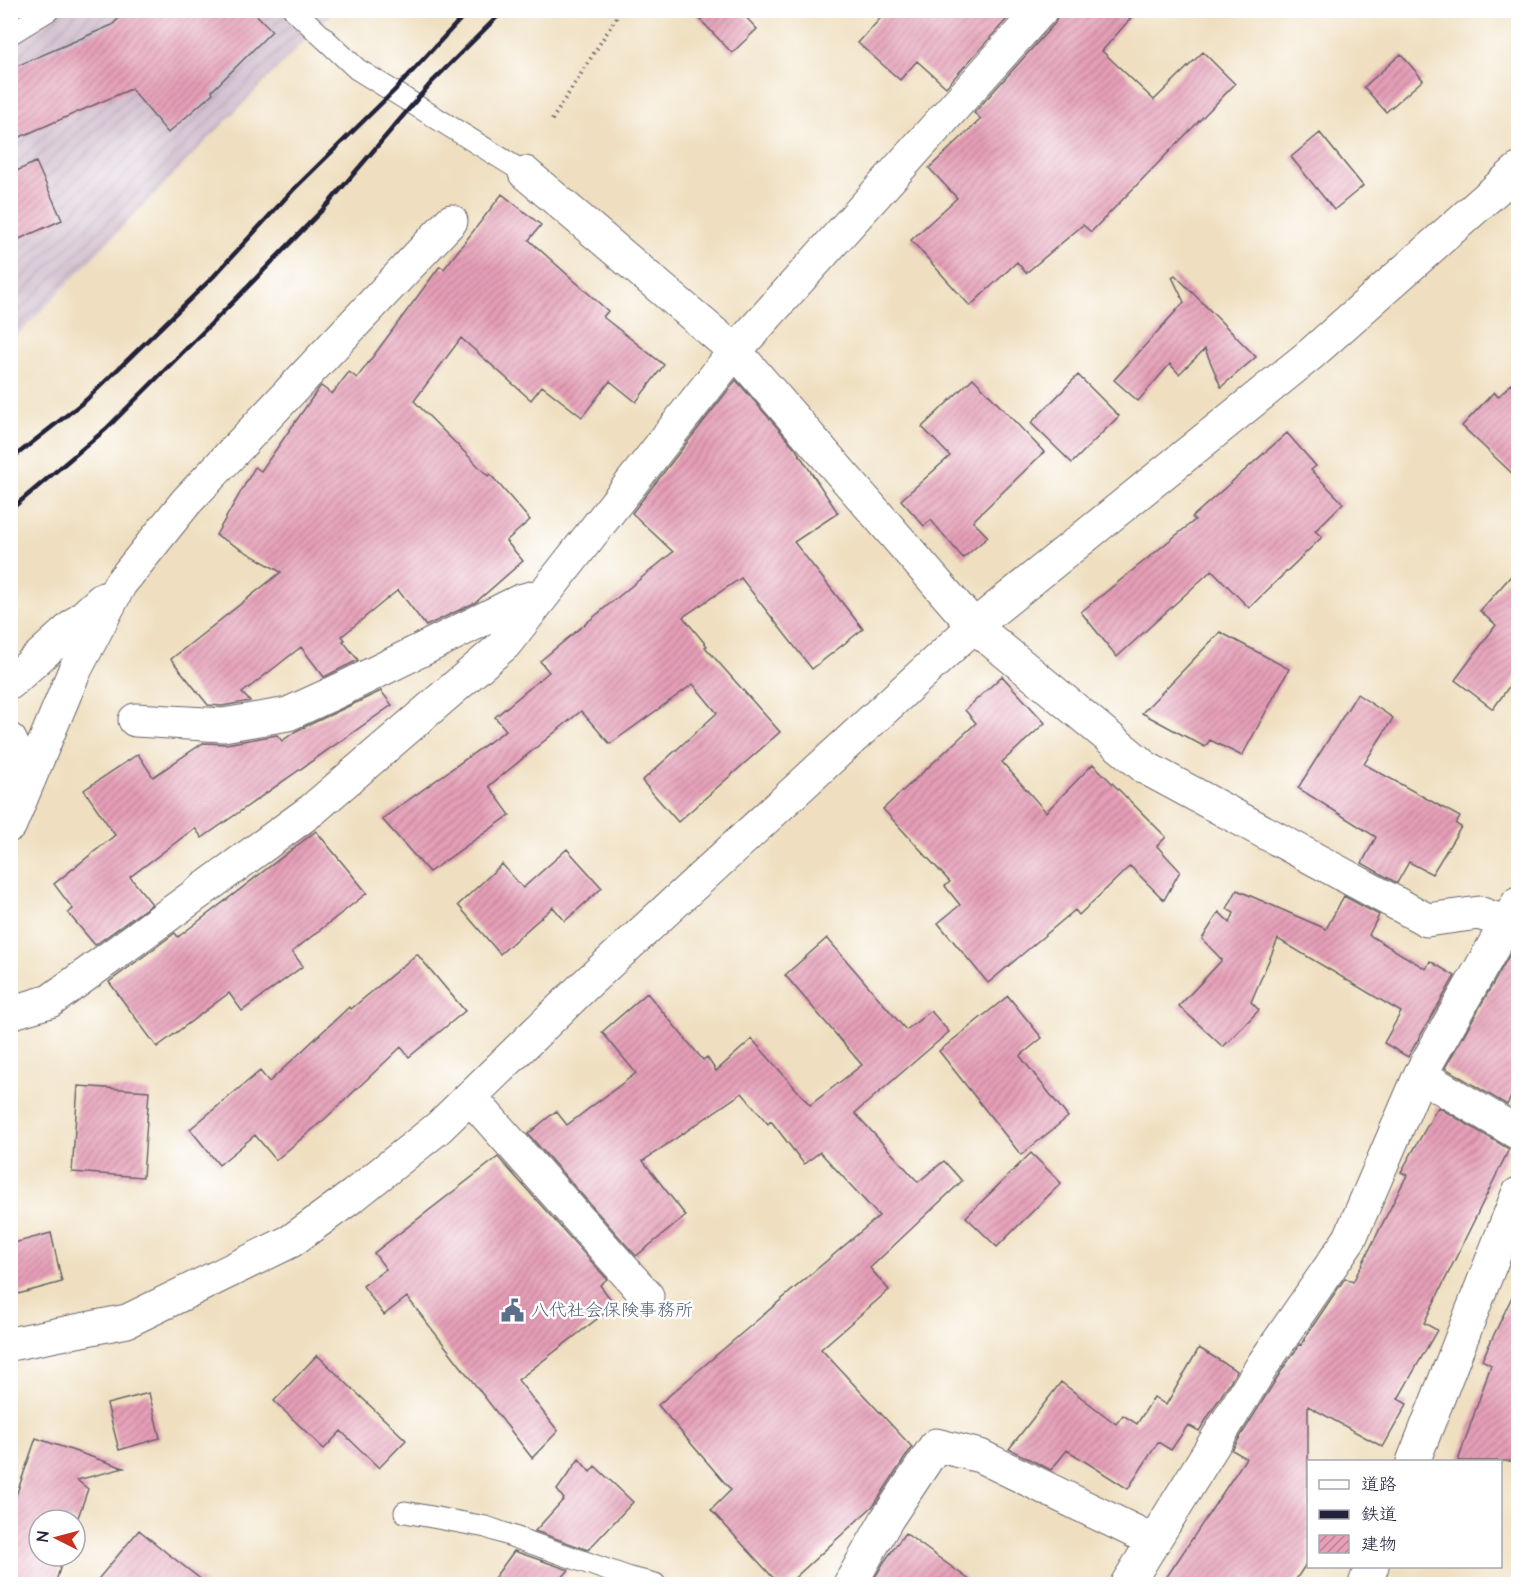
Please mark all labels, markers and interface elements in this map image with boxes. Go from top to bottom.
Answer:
public building icon: 八代社会保険事務所 [500,1297,526,1323]
place label: 八代社会保険事務所 [531,1298,693,1323]
legend [1307,1460,1502,1568]
text: 道路 [1361,1472,1397,1497]
text: 鉄道 [1361,1502,1397,1527]
north arrow [27,1508,87,1568]
text: N [32,1530,55,1543]
text: 建物 [1361,1532,1397,1557]

